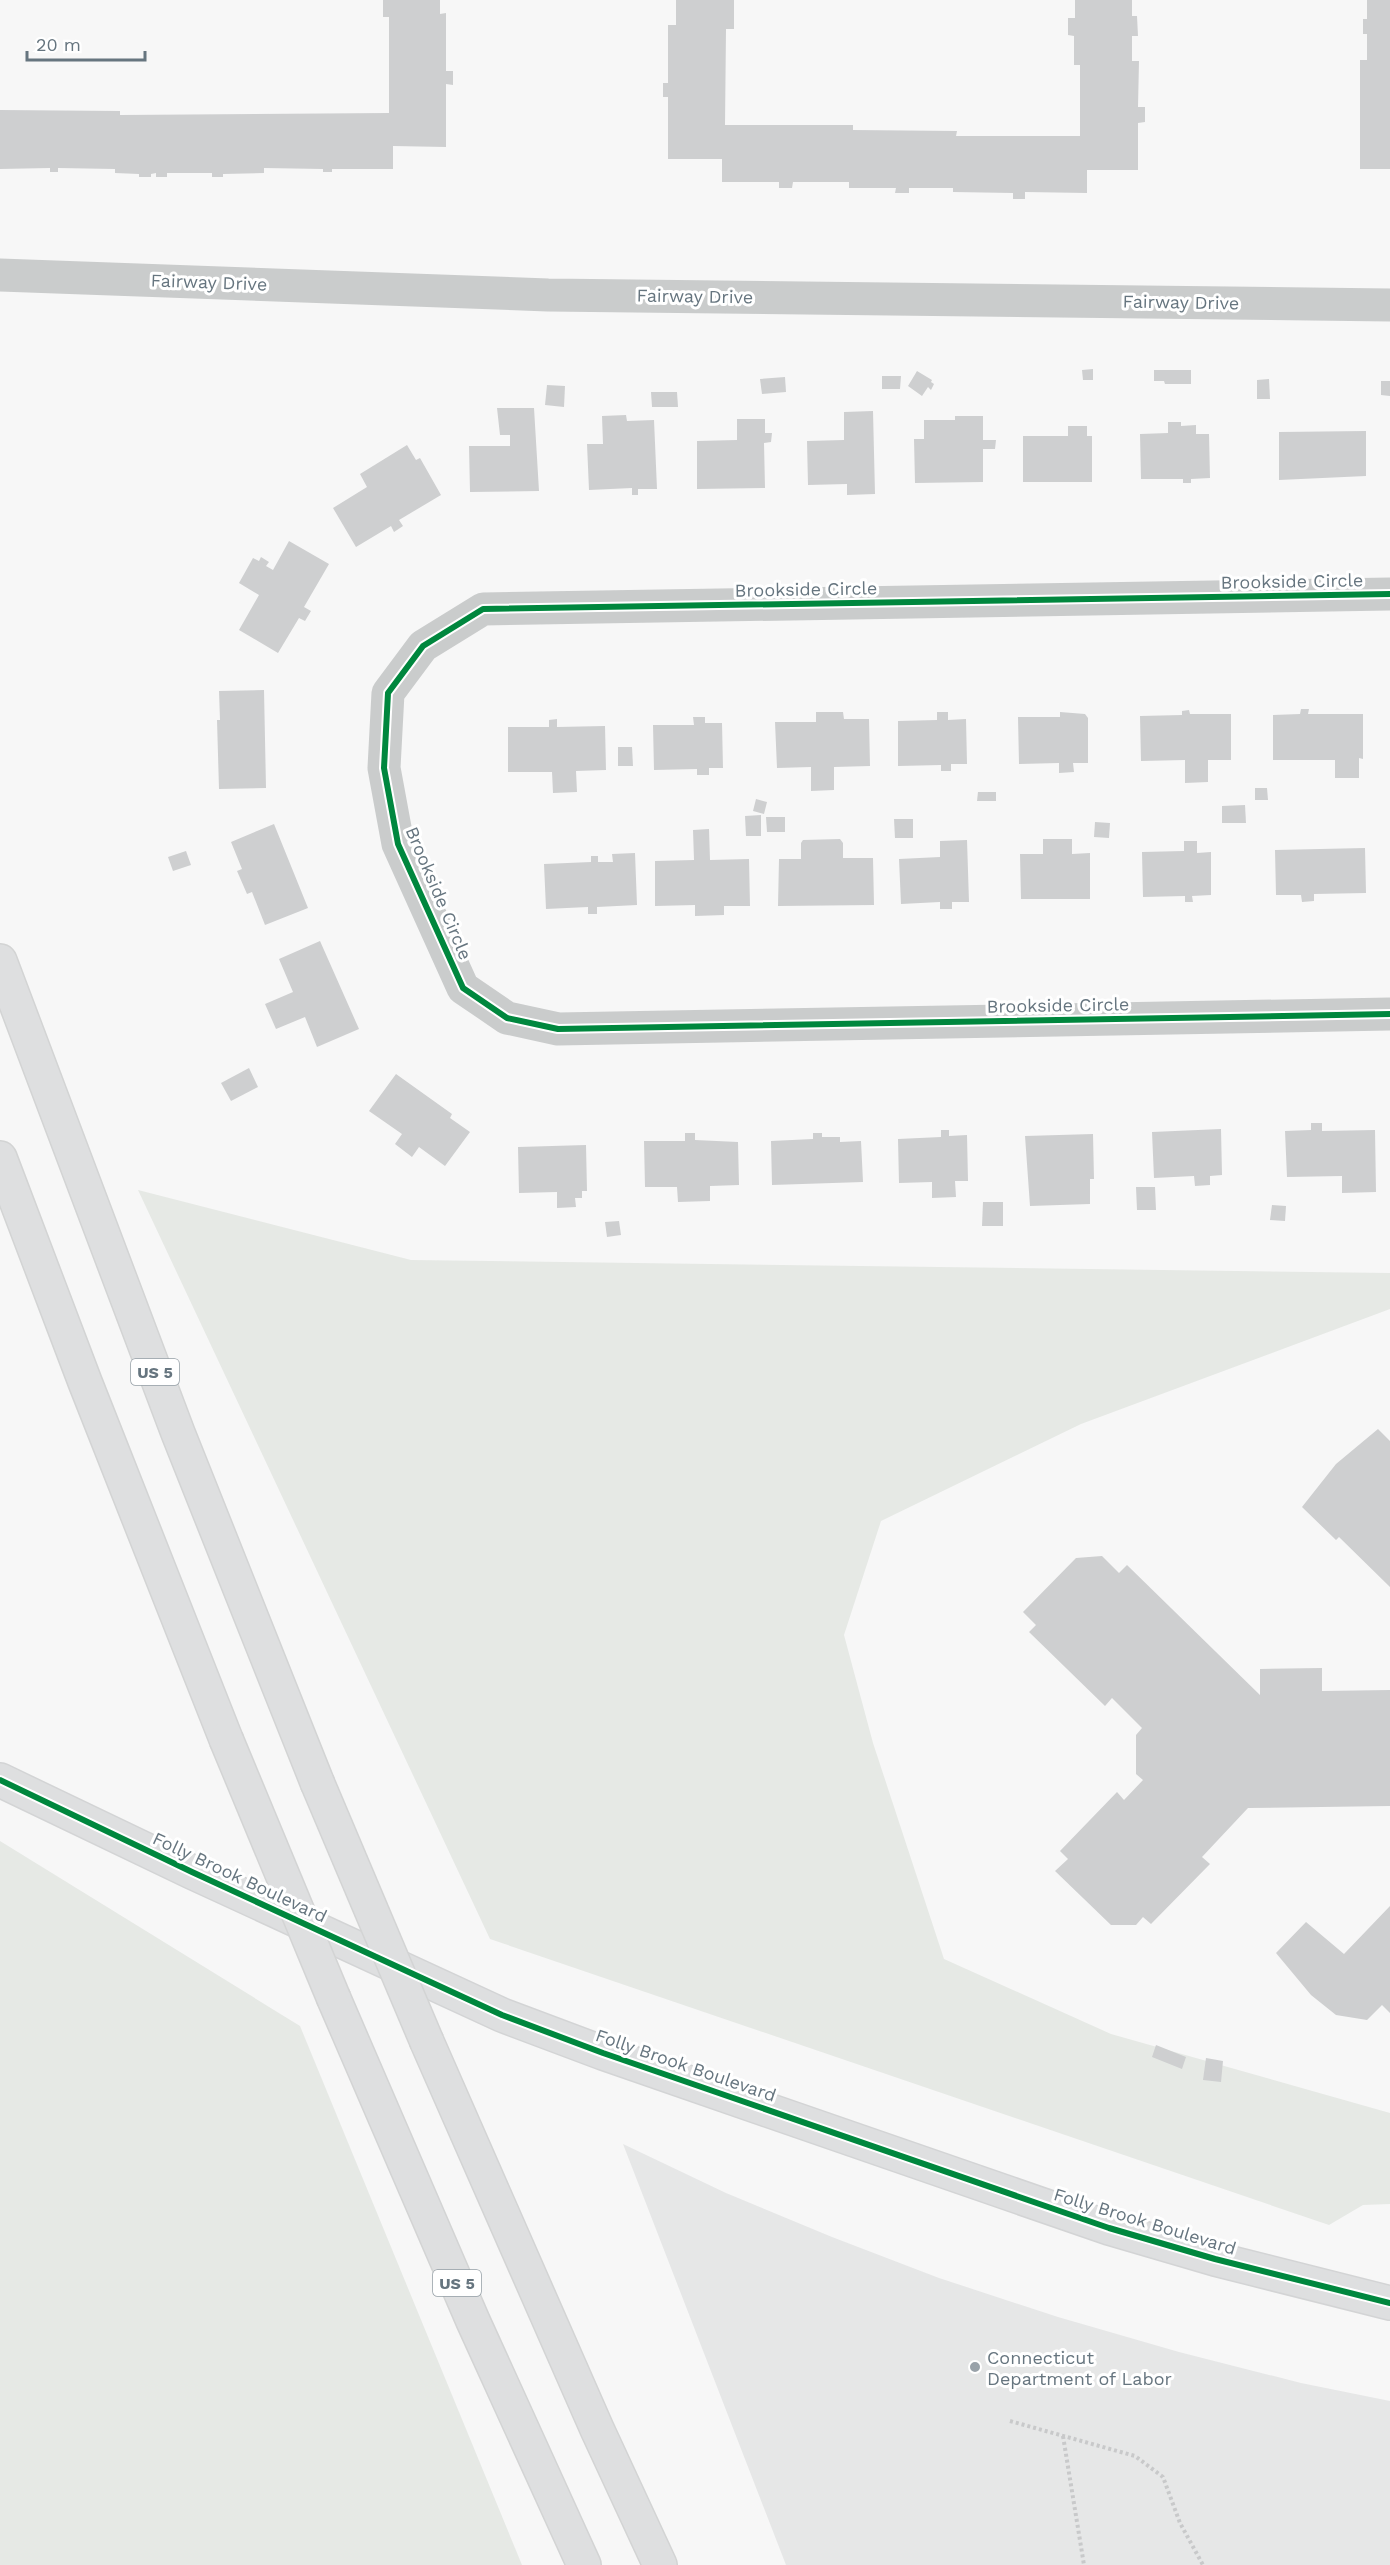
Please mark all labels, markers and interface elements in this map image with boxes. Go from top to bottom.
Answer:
scale bar [27,24,146,62]
text: 20 m [36,34,81,55]
street label: Fairway Drive [150,269,268,295]
street label: Fairway Drive [637,284,753,308]
street label: Fairway Drive [1123,290,1239,314]
street label: Brookside Circle [1220,569,1364,593]
street label: Brookside Circle [734,577,878,601]
street label: Brookside Circle [401,823,477,963]
street label: Brookside Circle [986,993,1130,1017]
road number: US 5 [131,1359,179,1385]
street label: Folly Brook Boulevard [150,1827,330,1927]
street label: Folly Brook Boulevard [593,2024,779,2106]
street label: Folly Brook Boulevard [1051,2183,1239,2259]
road number: US 5 [433,2270,481,2296]
place label: Connecticut Department of Labor [987,2347,1172,2389]
marker: Connecticut Department of Labor [968,2360,982,2374]

